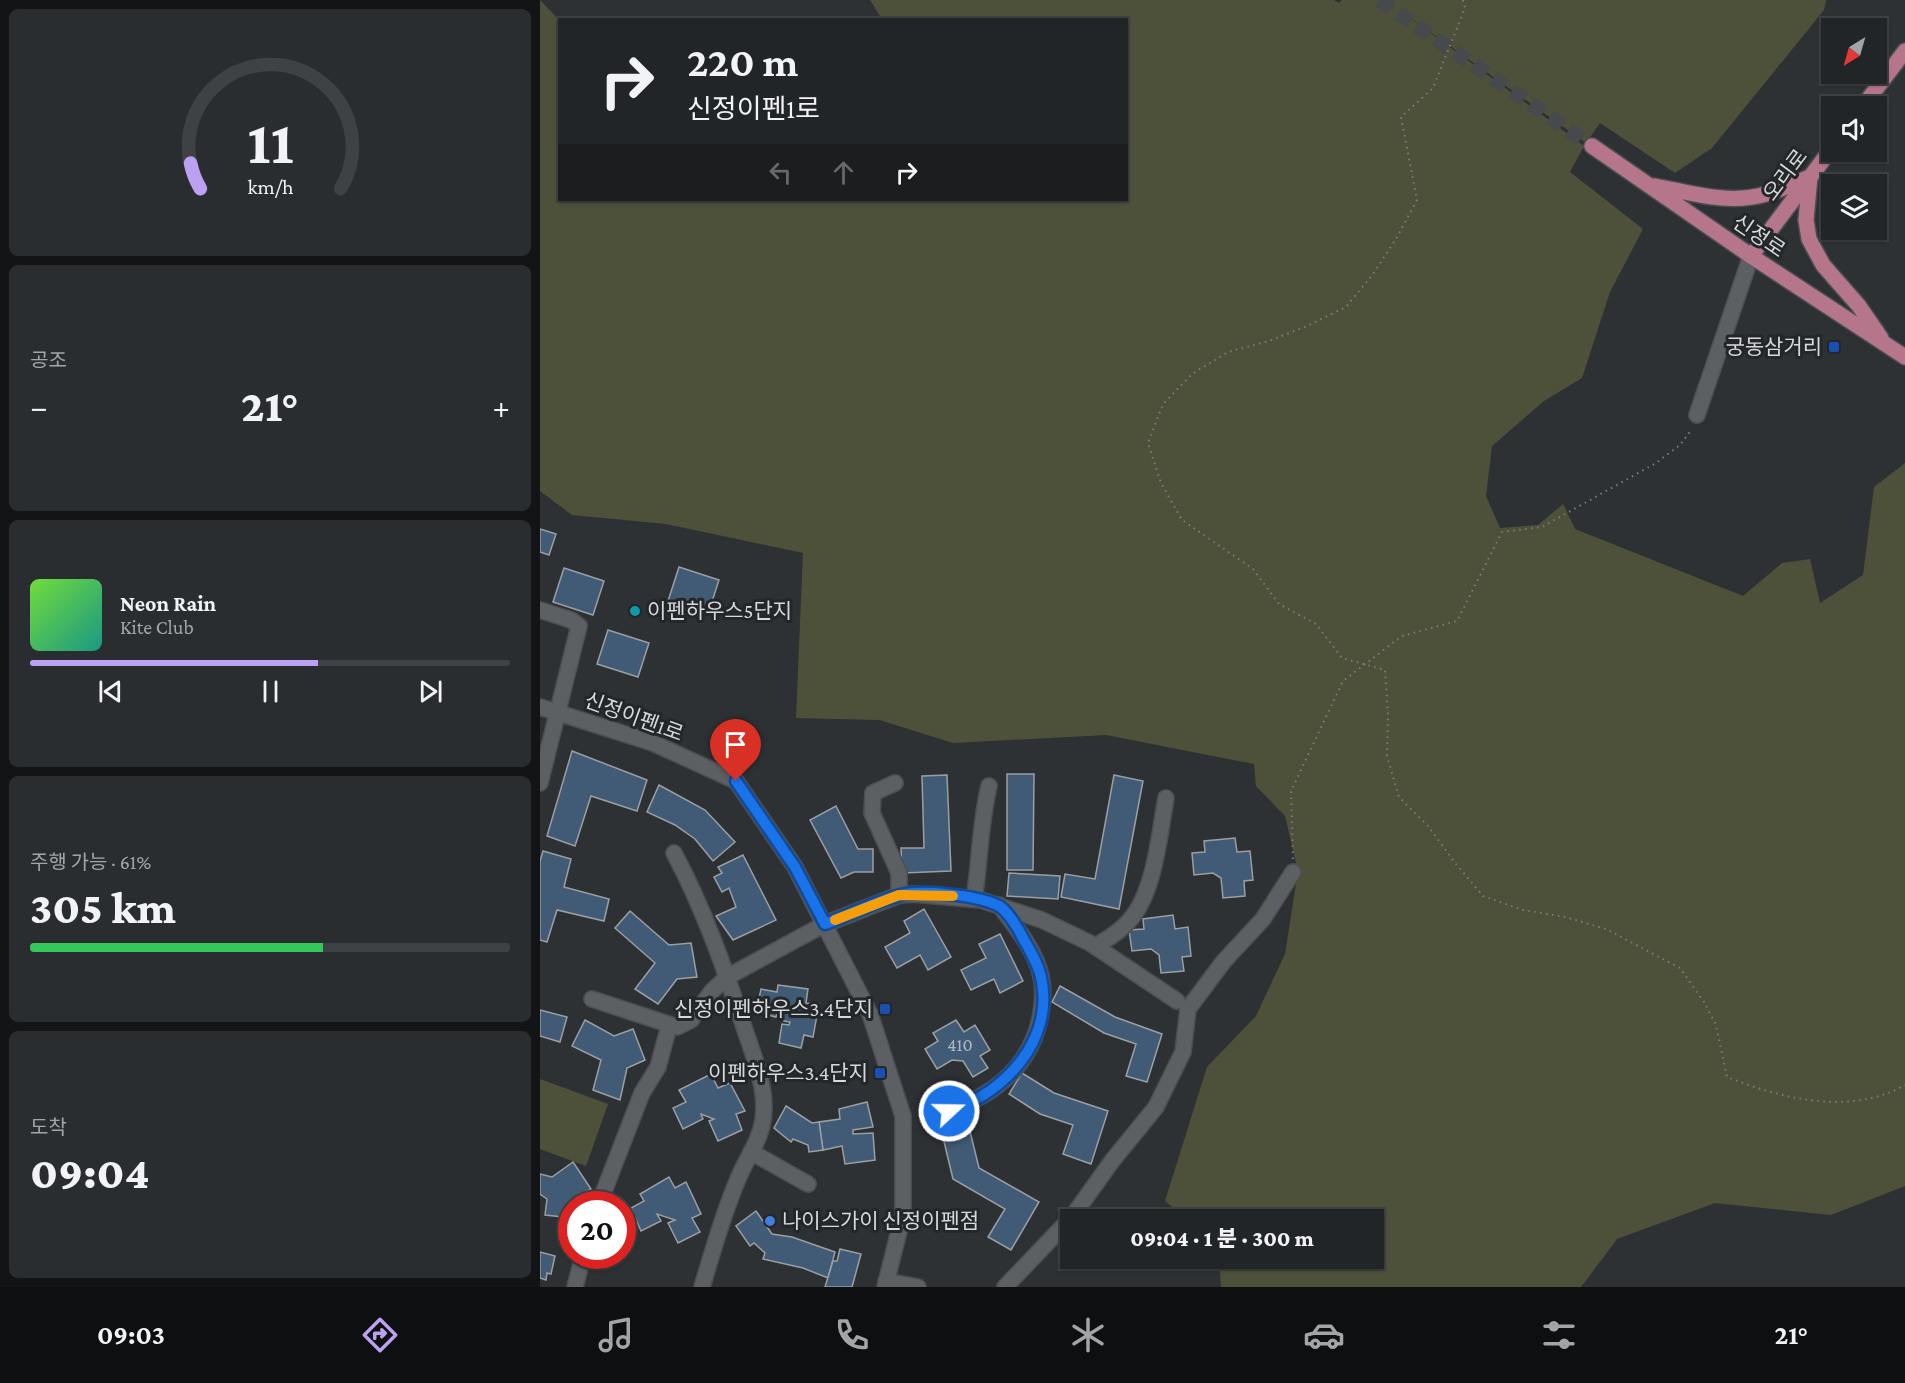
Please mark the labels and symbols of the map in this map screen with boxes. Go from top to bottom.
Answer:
north arrow [1821,18,1887,84]
street label: 오리로 [1758,145,1812,205]
street label: 신정로 [1728,210,1790,262]
place label: 궁동삼거리 [1725,335,1822,359]
marker: 궁동삼거리 [1827,340,1841,354]
place label: 이펜하우스5단지 [647,599,792,623]
marker: 이펜하우스5단지 [628,604,642,618]
street label: 신정이펜1로 [581,688,687,746]
pin [710,719,761,781]
place label: 신정이펜하우스3.4단지 [674,997,873,1021]
marker: 신정이펜하우스3.4단지 [878,1002,892,1016]
house number: 410 [947,1035,973,1055]
place label: 이펜하우스3.4단지 [708,1061,868,1085]
marker: 이펜하우스3.4단지 [873,1066,887,1080]
position arrow [917,1079,981,1143]
speed limit sign: 20 [558,1191,636,1269]
place label: 나이스가이 신정이펜점 [782,1209,979,1233]
marker: 나이스가이 신정이펜점 [763,1214,777,1228]

